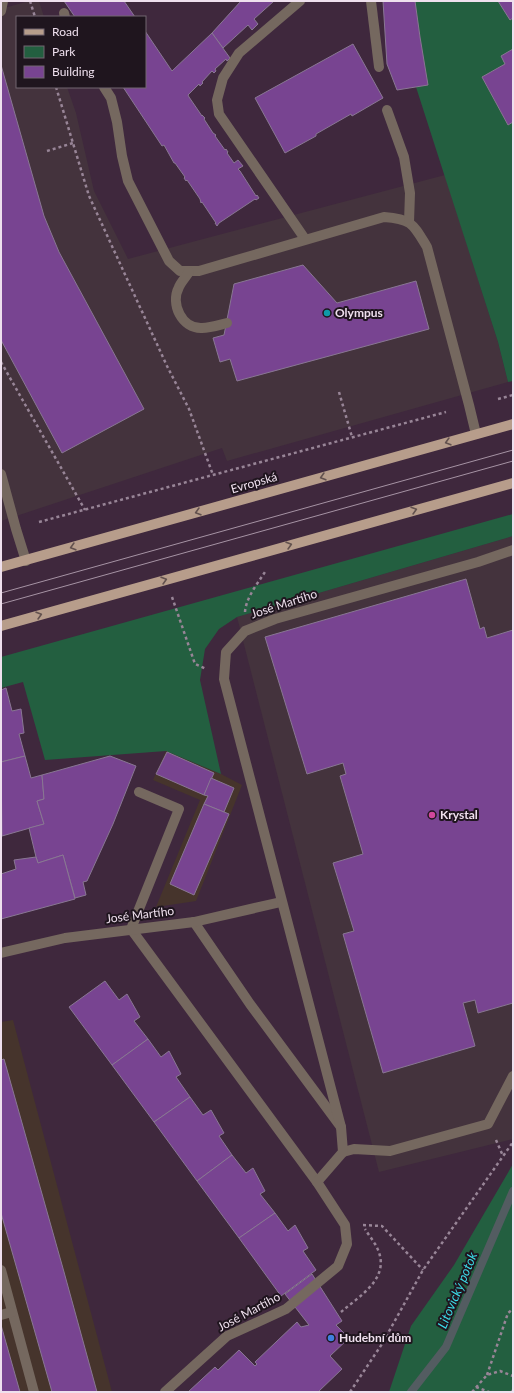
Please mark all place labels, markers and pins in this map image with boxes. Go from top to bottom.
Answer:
place label: Olympus [335,305,383,320]
marker: Olympus [322,308,332,318]
place label: Krystal [440,807,478,822]
marker: Krystal [427,810,437,820]
place label: Hudební dům [339,1330,411,1345]
marker: Hudební dům [326,1333,336,1343]

